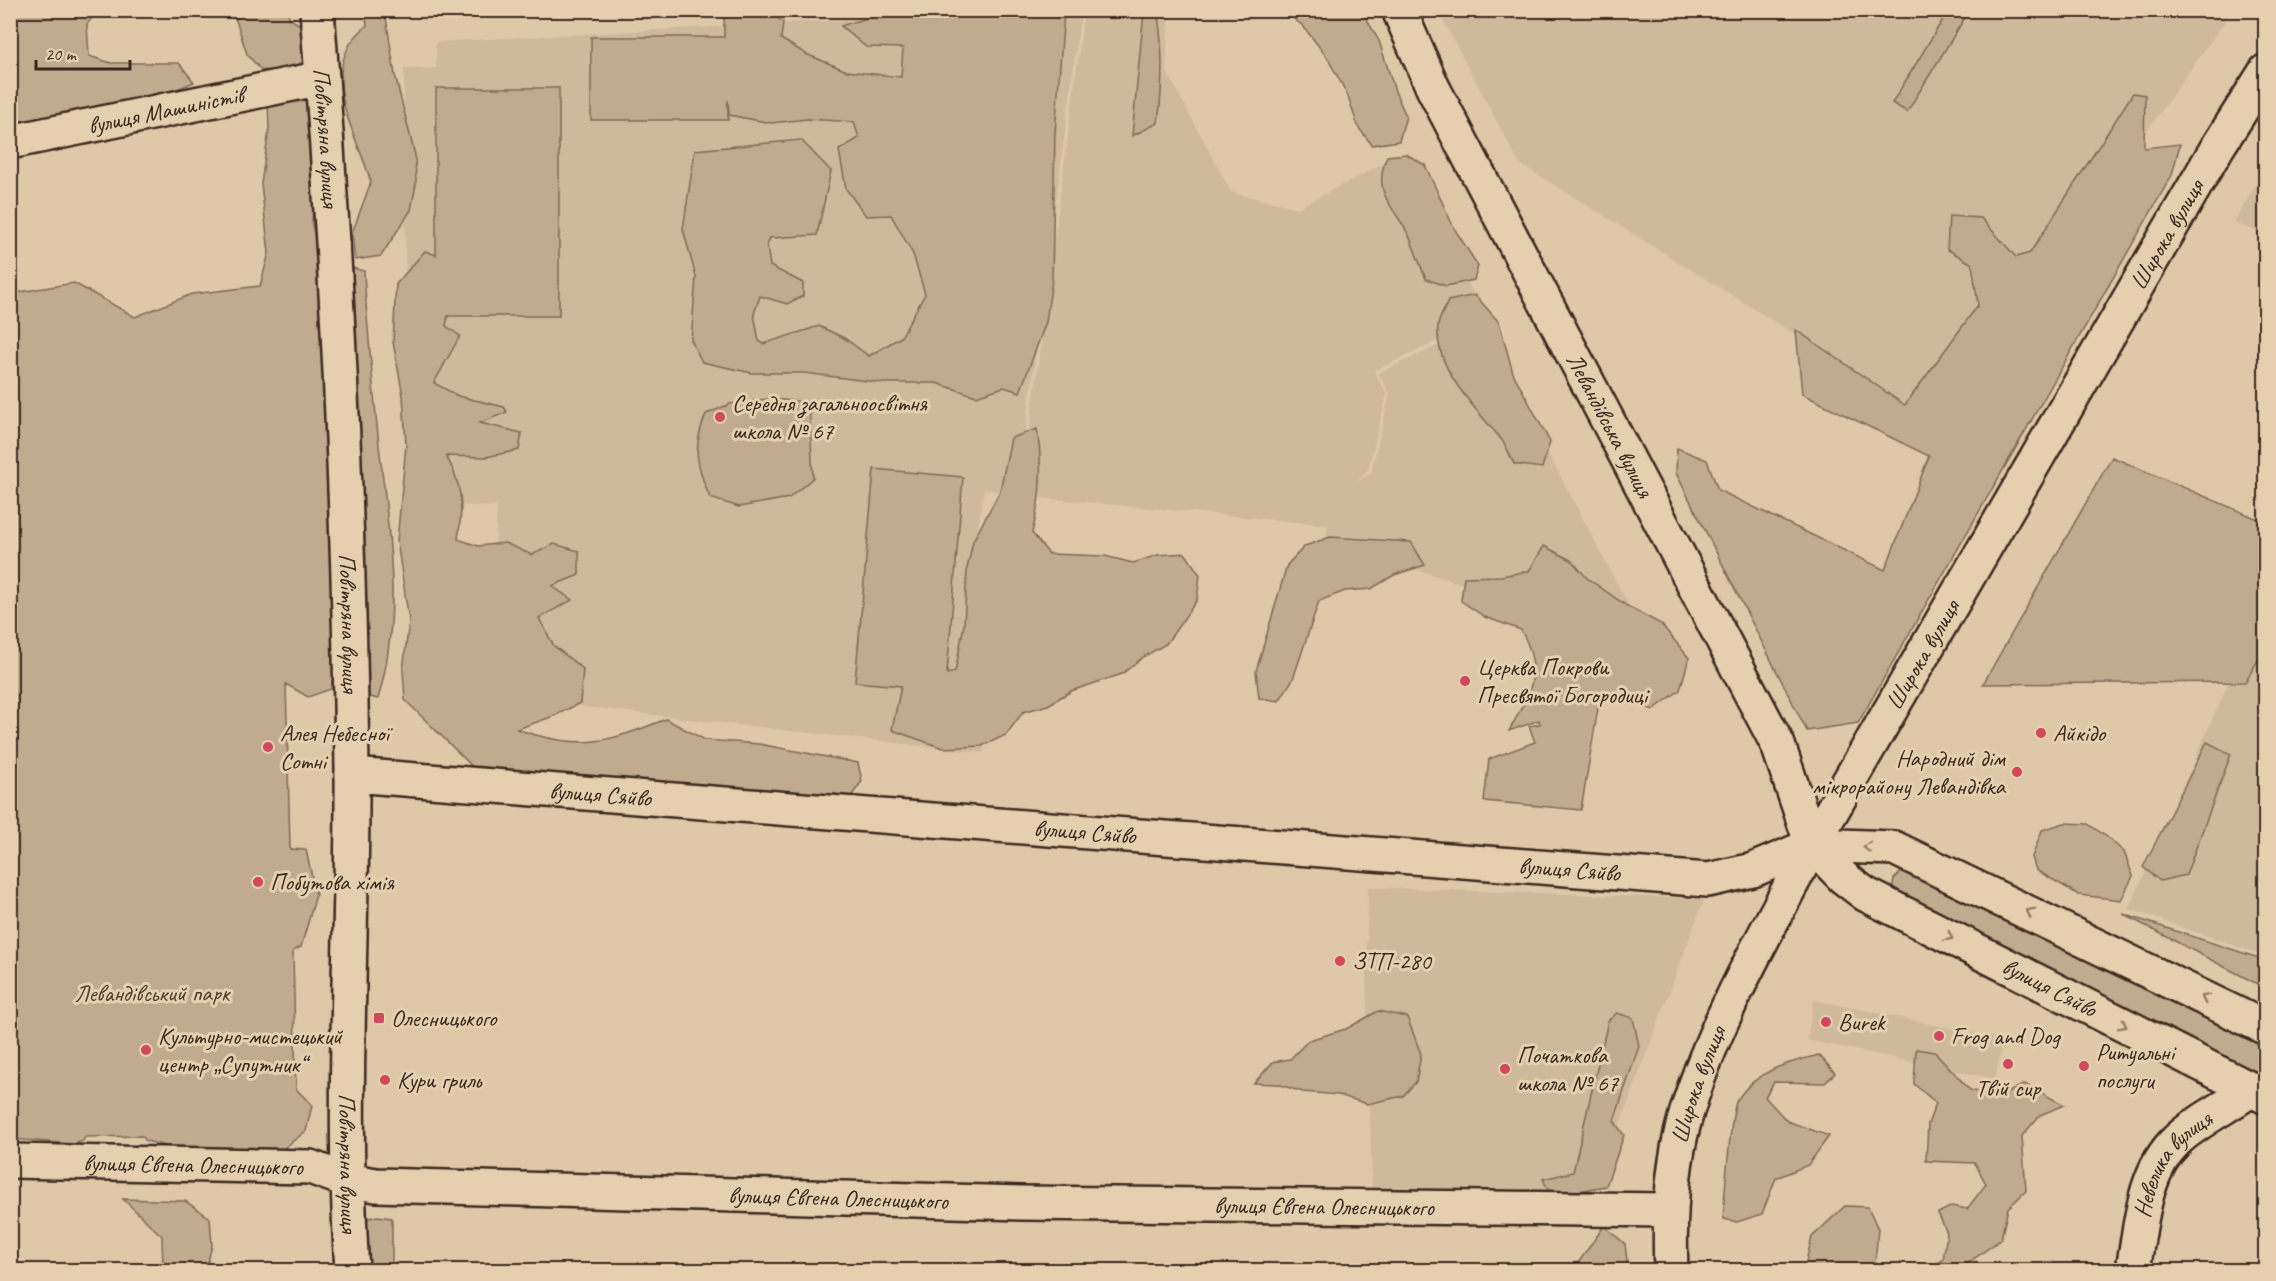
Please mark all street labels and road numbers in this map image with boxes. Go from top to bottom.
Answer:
street label: Повітряна вулиця [307,67,346,210]
street label: вулиця Машиністів [85,78,252,141]
street label: Широка вулиця [2123,173,2211,295]
street label: Левандівська вулиця [1560,348,1661,504]
street label: Повітряна вулиця [332,553,366,694]
street label: Широка вулиця [1879,593,1967,715]
street label: вулиця Сяйво [548,775,654,813]
street label: вулиця Сяйво [1033,813,1138,851]
street label: вулиця Сяйво [1517,850,1623,888]
street label: вулиця Сяйво [1997,951,2103,1025]
street label: Широка вулиця [1664,1020,1733,1146]
street label: Повітряна вулиця [332,1093,365,1235]
street label: Невелика вулиця [2127,1103,2219,1220]
street label: вулиця Євгена Олесницького [83,1147,305,1182]
street label: вулиця Євгена Олесницького [728,1180,950,1216]
street label: вулиця Євгена Олесницького [1214,1190,1436,1222]

